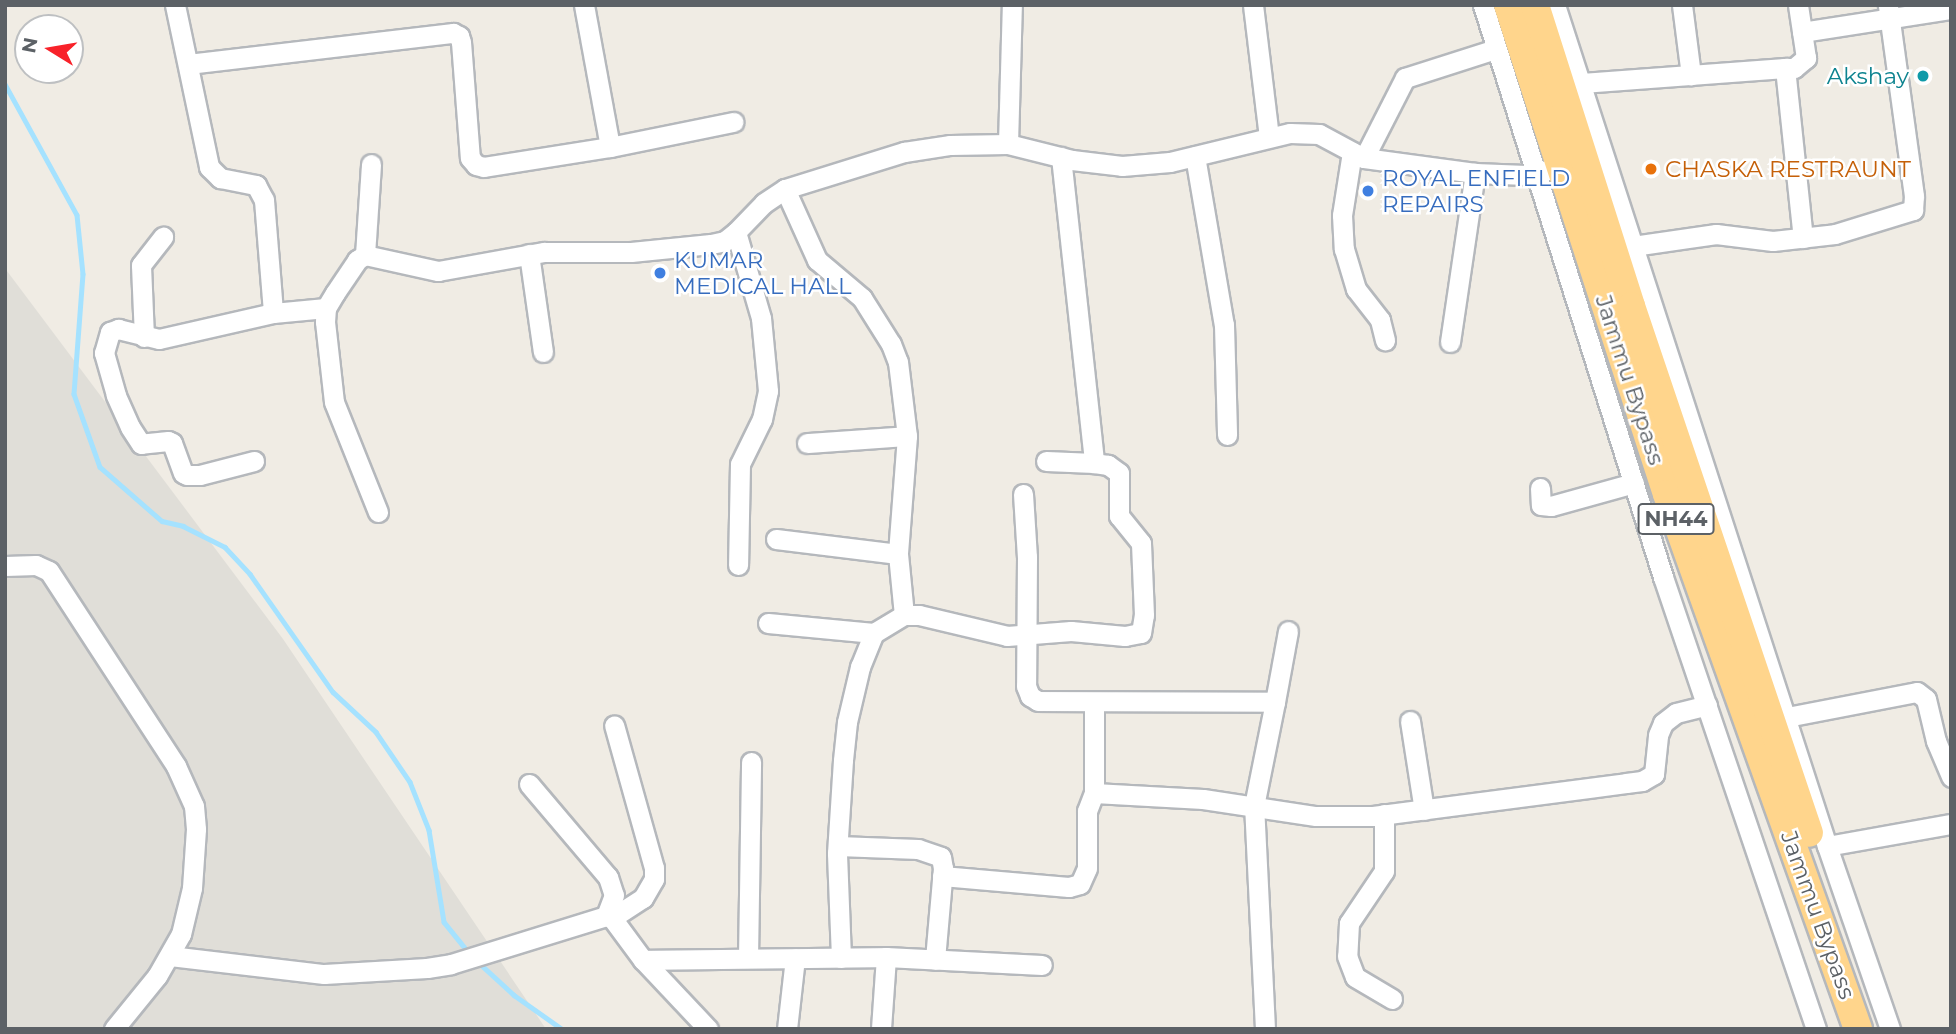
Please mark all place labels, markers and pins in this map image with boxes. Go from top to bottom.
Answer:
place label: Akshay [1827,62,1909,90]
marker: Akshay [1915,68,1931,84]
place label: CHASKA RESTRAUNT [1665,155,1911,183]
marker: CHASKA RESTRAUNT [1643,161,1659,177]
place label: ROYAL ENFIELD REPAIRS [1382,164,1570,218]
marker: ROYAL ENFIELD REPAIRS [1360,183,1376,199]
place label: KUMAR MEDICAL HALL [674,246,852,300]
marker: KUMAR MEDICAL HALL [652,265,668,281]

